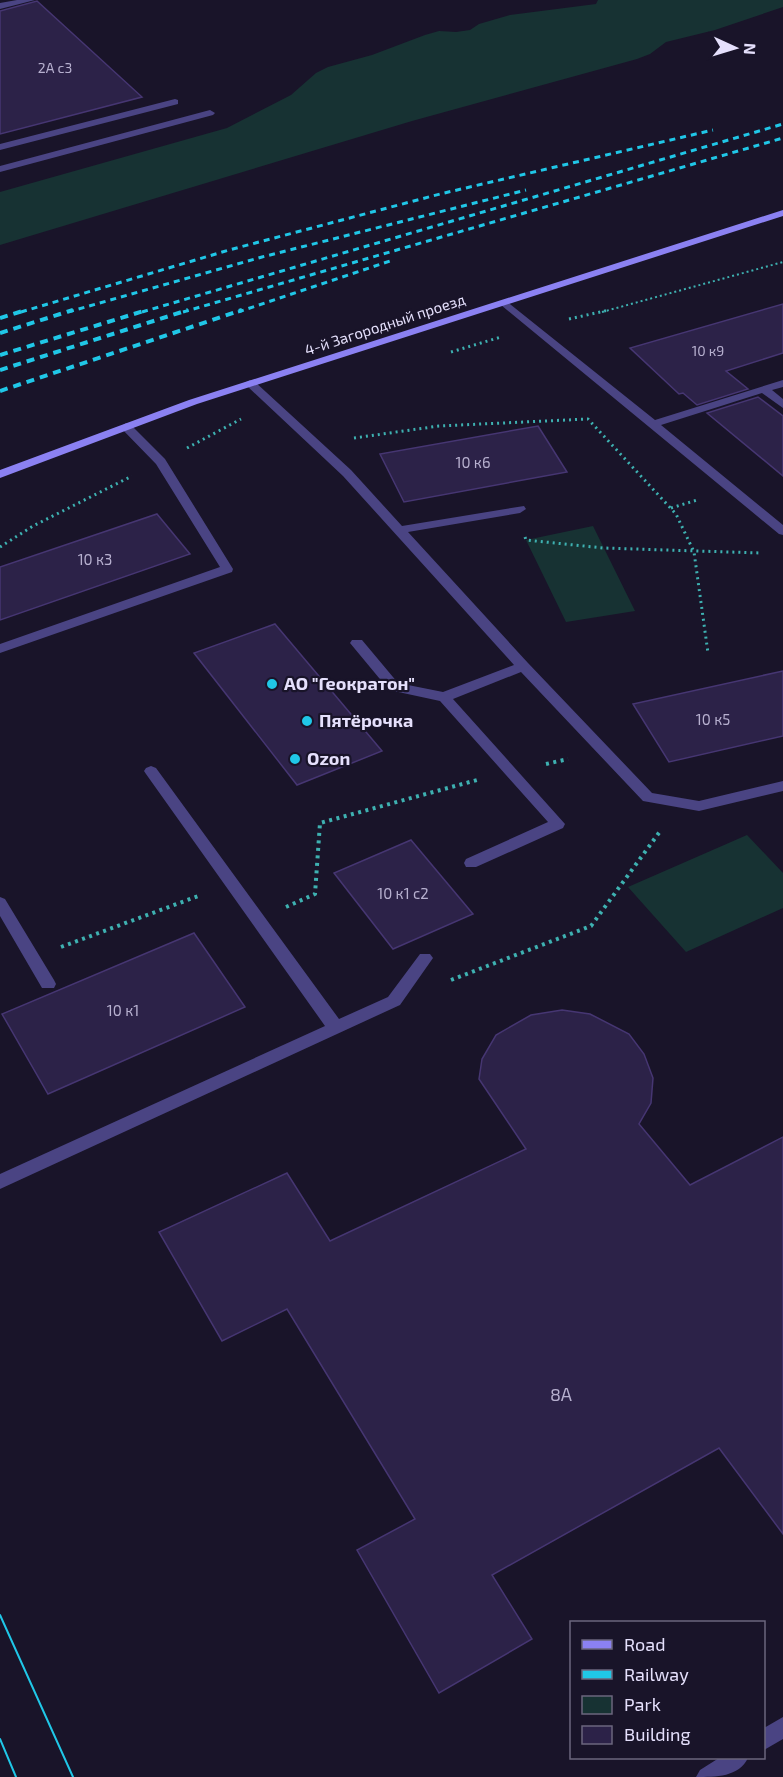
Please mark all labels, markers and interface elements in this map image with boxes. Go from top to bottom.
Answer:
north arrow [705,18,765,78]
text: N [741,43,760,56]
house number: 2А с3 [38,59,72,76]
street label: 4-й Загородный проезд [302,290,467,359]
house number: 10 к9 [692,342,724,359]
house number: 10 к6 [456,453,490,471]
house number: 10 к3 [78,550,112,568]
place label: АО "Геократон" [284,672,415,694]
marker: АО "Геократон" [265,677,279,691]
place label: Пятёрочка [319,709,413,731]
house number: 10 к5 [696,710,730,728]
marker: Пятёрочка [300,714,314,728]
place label: Ozon [307,747,350,769]
marker: Ozon [288,752,302,766]
house number: 10 к1 c2 [377,884,429,902]
house number: 10 к1 [107,1001,139,1019]
house number: 8А [550,1383,573,1405]
legend [570,1621,765,1759]
text: Road [624,1633,665,1655]
text: Railway [624,1663,689,1685]
text: Park [624,1693,661,1715]
text: Building [624,1723,691,1745]

